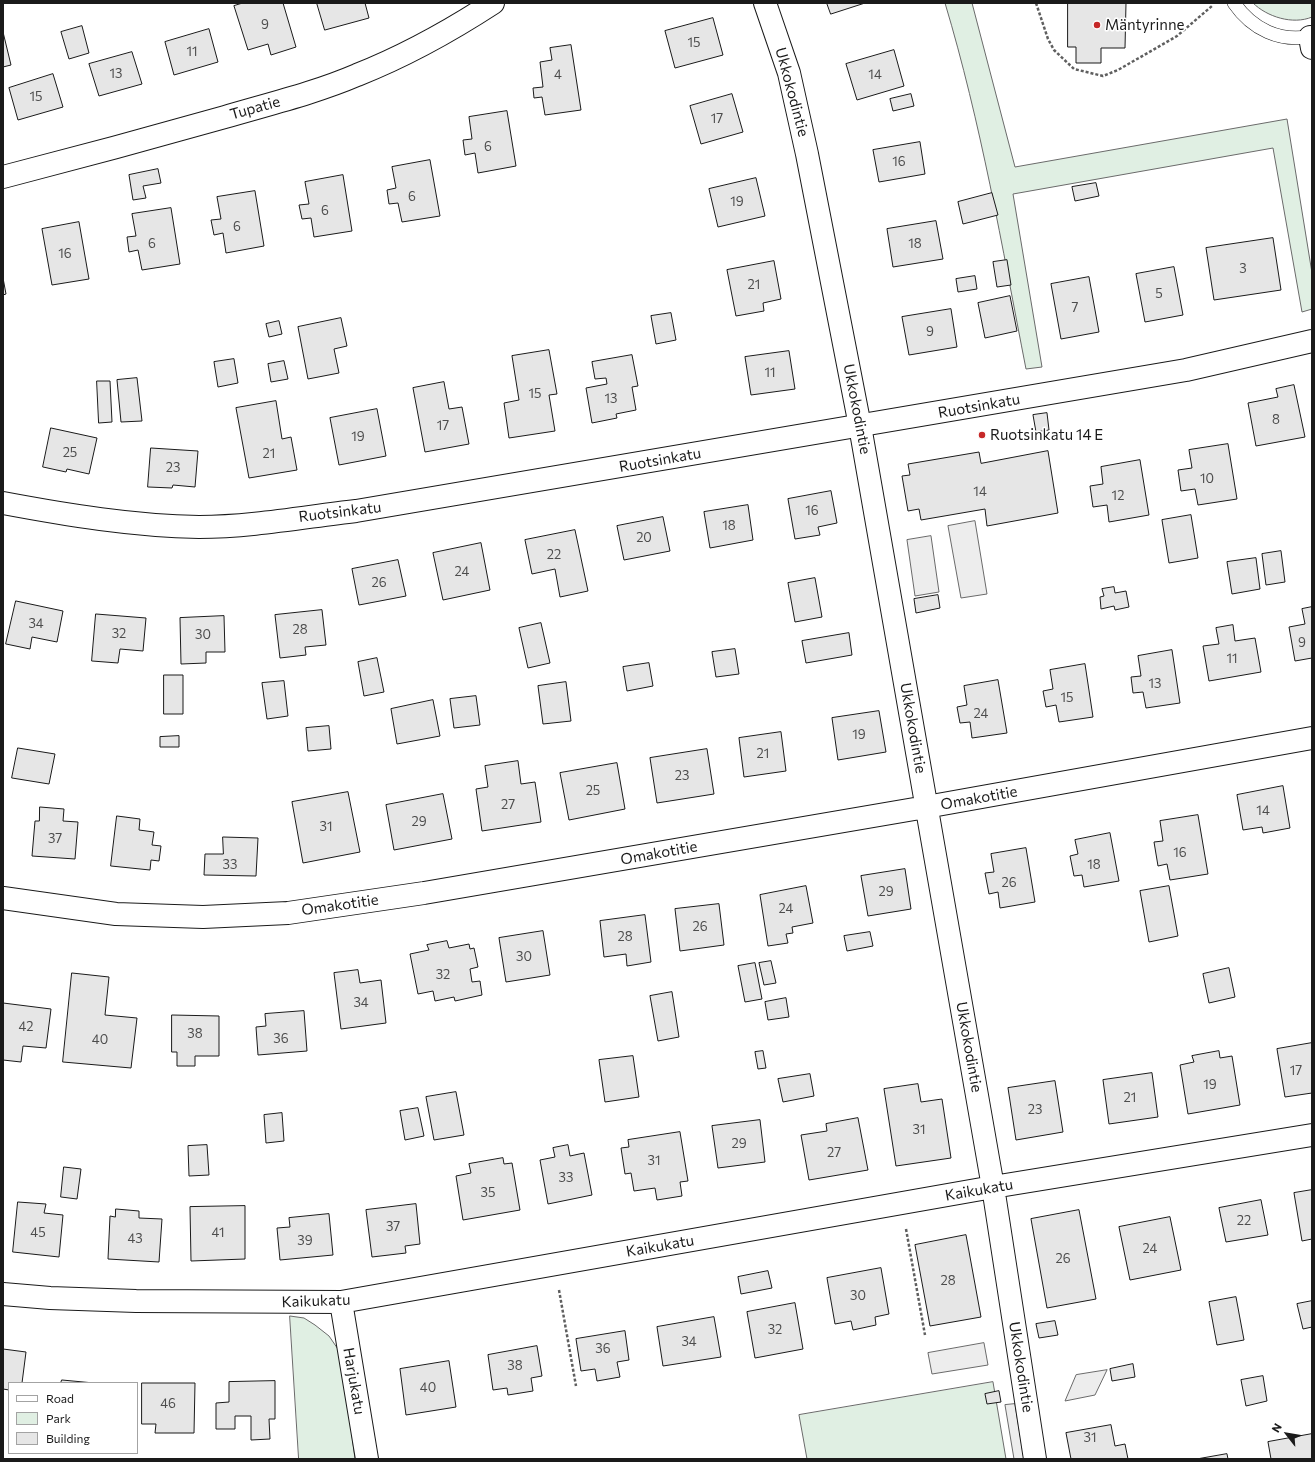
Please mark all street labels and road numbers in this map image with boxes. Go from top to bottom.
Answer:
street label: Ukkokodintie [771,45,813,139]
street label: Tupatie [228,92,282,124]
street label: Ukkokodintie [839,362,875,456]
street label: Ruotsinkatu [937,390,1021,422]
street label: Ruotsinkatu [618,444,702,476]
street label: Ruotsinkatu [298,498,382,526]
street label: Ukkokodintie [896,681,930,775]
street label: Omakotitie [939,782,1019,814]
street label: Omakotitie [619,837,699,869]
street label: Omakotitie [300,891,380,919]
street label: Ukkokodintie [952,1000,986,1094]
street label: Kaikukatu [944,1175,1014,1205]
street label: Kaikukatu [625,1231,695,1261]
street label: Kaikukatu [281,1291,351,1311]
street label: Ukkokodintie [1005,1320,1037,1414]
street label: Harjukatu [339,1346,369,1416]

